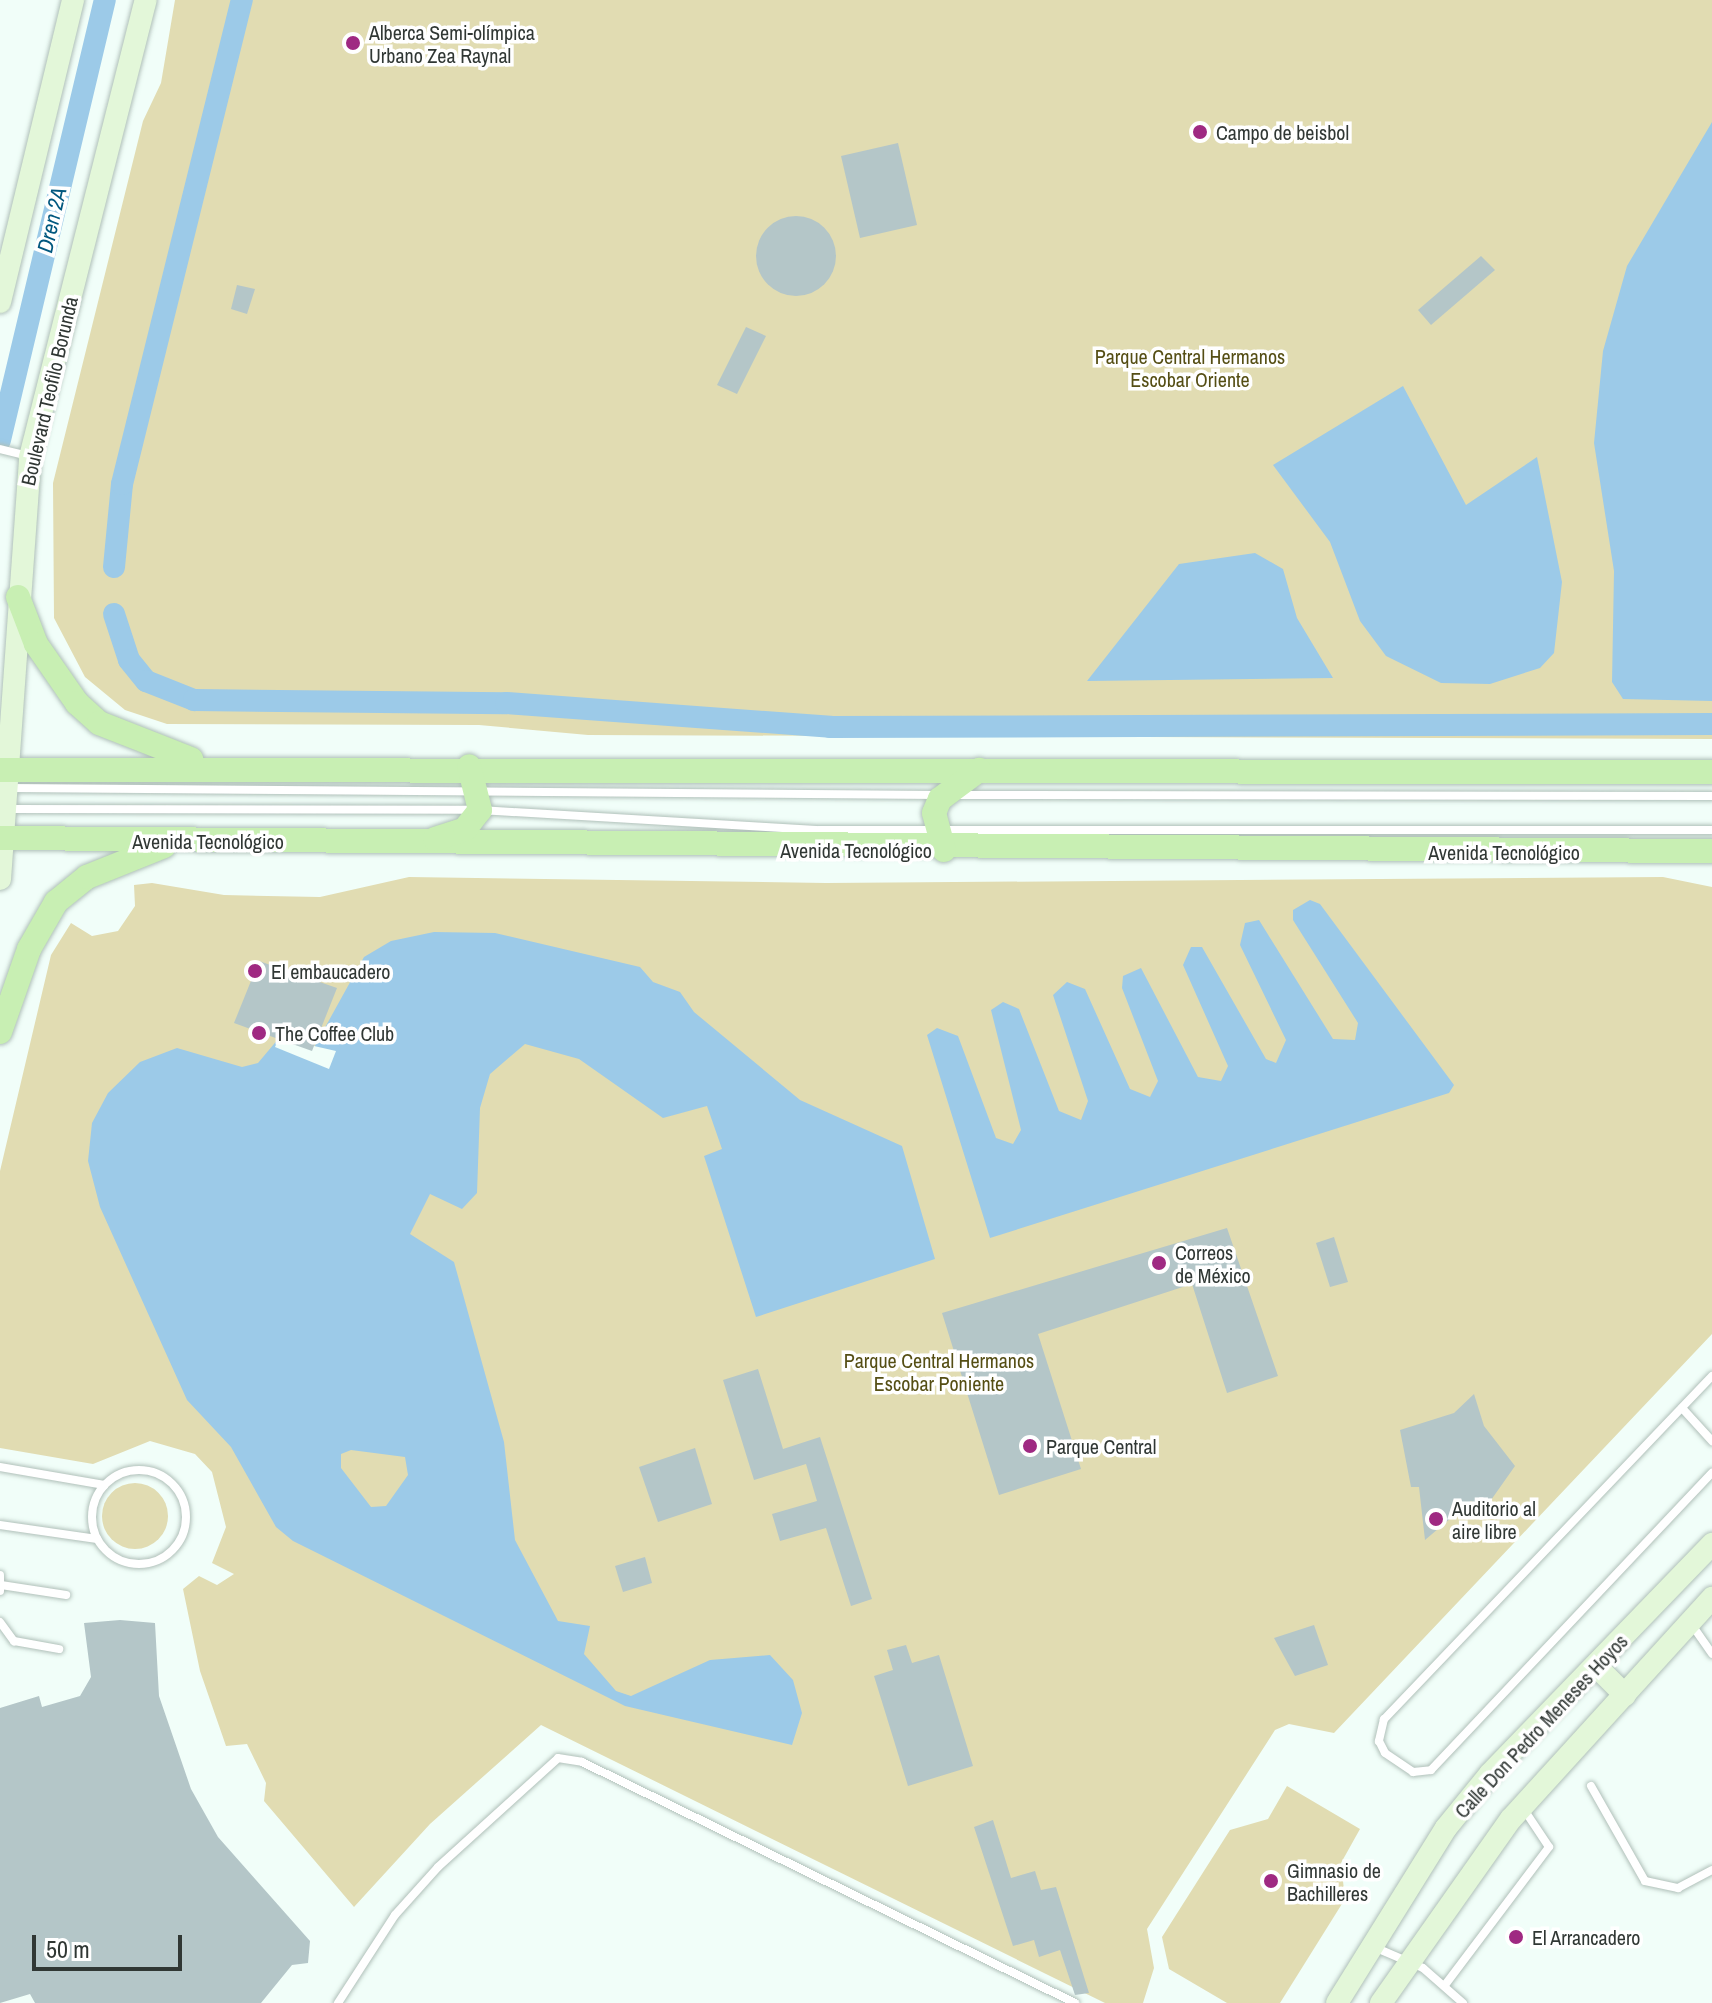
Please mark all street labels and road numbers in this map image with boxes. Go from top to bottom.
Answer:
street label: Boulevard Teofilo Borunda [16,294,82,488]
street label: Avenida Tecnológico [132,829,284,853]
street label: Avenida Tecnológico [780,838,932,862]
street label: Avenida Tecnológico [1428,840,1580,864]
street label: Calle Don Pedro Meneses Hoyos [1450,1629,1632,1823]

